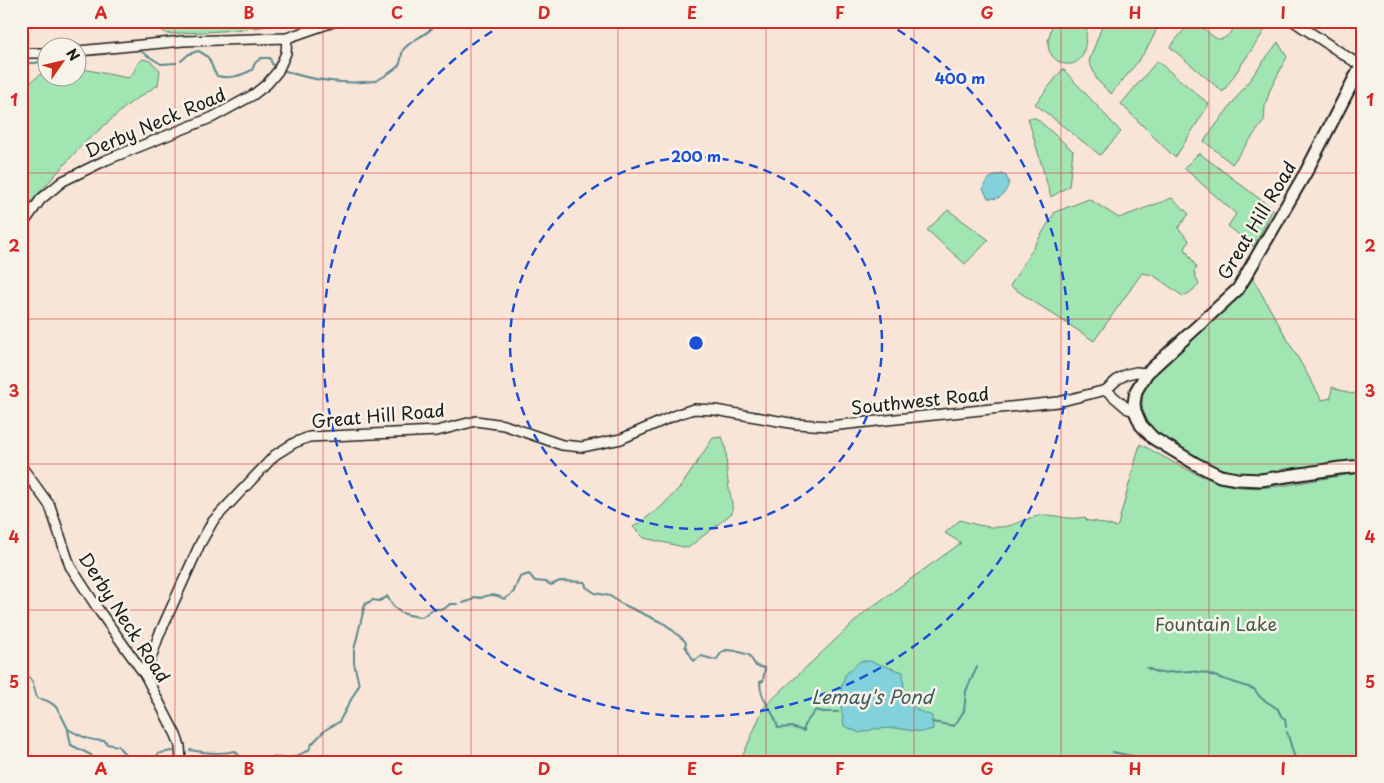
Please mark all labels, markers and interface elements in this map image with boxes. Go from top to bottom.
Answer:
text: A [95,0,108,24]
text: B [244,0,255,24]
text: C [391,0,403,24]
text: D [538,0,550,24]
text: E [687,0,697,24]
text: F [835,0,845,24]
text: G [980,0,994,24]
text: H [1129,0,1141,24]
text: I [1280,0,1286,24]
north arrow [38,38,88,88]
text: N [61,44,85,65]
text: 400 m [935,66,985,89]
street label: Derby Neck Road [80,80,230,164]
text: 1 [10,87,18,111]
text: 1 [1366,87,1374,111]
text: 200 m [671,144,721,167]
street label: Great Hill Road [1210,156,1302,284]
text: 2 [8,233,20,257]
text: 2 [1364,233,1376,257]
centre of rings [687,334,705,352]
text: 3 [9,378,19,402]
text: 3 [1365,378,1375,402]
street label: Southwest Road [850,379,990,421]
street label: Great Hill Road [310,396,446,434]
text: 4 [9,524,20,548]
text: 4 [1365,524,1376,548]
street label: Derby Neck Road [73,547,177,687]
park label: Fountain Lake [1155,610,1277,637]
text: 5 [9,669,19,693]
text: 5 [1365,669,1375,693]
water label: Lemay's Pond [811,682,935,710]
text: A [95,756,108,780]
text: B [244,756,255,780]
text: C [391,756,403,780]
text: D [538,756,550,780]
text: E [687,756,697,780]
text: F [835,756,845,780]
text: G [980,756,994,780]
text: H [1129,756,1141,780]
text: I [1280,756,1286,780]

